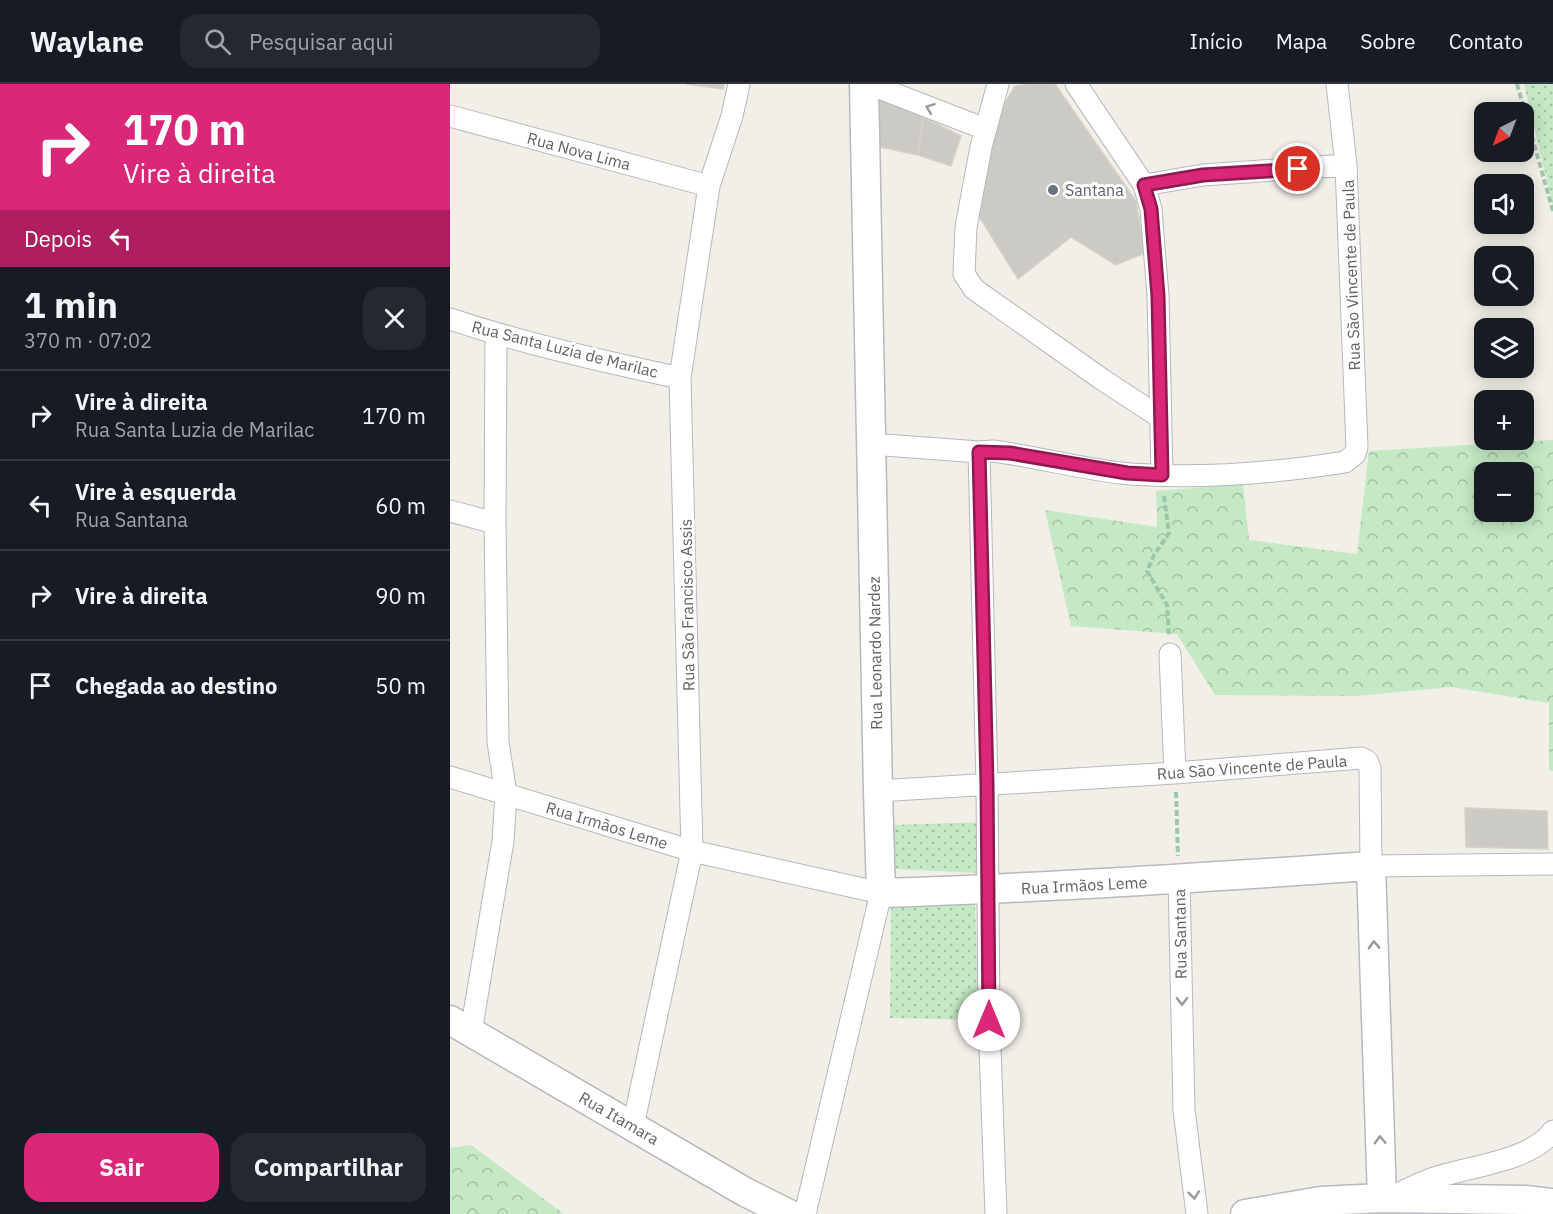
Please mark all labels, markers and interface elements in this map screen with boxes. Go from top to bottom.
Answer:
search box [180,14,600,68]
text: Waylane [30,23,144,60]
icon: search [201,25,234,58]
text: Pesquisar aqui [249,27,394,56]
text: Início [1190,27,1243,55]
text: Mapa [1276,27,1327,55]
text: Sobre [1360,27,1416,55]
text: Contato [1449,27,1523,55]
text: 170 m [123,102,246,157]
north arrow [1474,102,1534,162]
map controls [1474,102,1534,522]
one-way arrow [925,103,936,115]
icon: right [24,108,102,186]
street label: Rua Nova Lima [525,128,633,175]
pin [1272,143,1323,194]
icon: arrive [1281,152,1314,185]
text: Vire à direita [123,155,276,190]
button: sound [1474,174,1534,234]
street label: Rua São Vincente de Paula [1338,179,1364,371]
place label: Santana [1065,180,1124,200]
marker: Santana [1046,183,1060,197]
icon: left [104,222,137,255]
text: Depois [24,224,92,253]
button: search [1474,246,1534,306]
text: 1 min [24,281,118,328]
button: close [363,287,426,350]
street label: Rua Santa Luzia de Marilac [470,316,660,382]
button: layers [1474,318,1534,378]
text: 370 m · 07:02 [24,327,152,354]
text: Vire à direita [75,387,208,416]
button: + [1474,390,1534,450]
icon: right [24,399,57,432]
text: 170 m [362,401,426,430]
text: Rua Santa Luzia de Marilac [75,416,314,443]
button: − [1474,462,1534,522]
text: Vire à esquerda [75,477,237,506]
icon: left [24,489,57,522]
text: 60 m [375,491,426,520]
text: Rua Santana [75,506,188,533]
street label: Rua São Francisco Assis [675,519,699,691]
street label: Rua Leonardo Nardez [864,576,886,730]
icon: right [24,579,57,612]
text: Vire à direita [75,581,208,610]
text: 90 m [375,581,426,610]
icon: arrive [24,669,57,702]
text: Chegada ao destino [75,671,278,700]
text: 50 m [375,671,426,700]
street label: Rua São Vincente de Paula [1156,750,1348,784]
street label: Rua Irmãos Leme [544,797,671,853]
street label: Rua Irmãos Leme [1020,872,1148,898]
street label: Rua Santana [1169,888,1191,979]
one-way arrow [1367,940,1380,949]
position arrow [957,988,1021,1052]
one-way arrow [1176,996,1188,1005]
street label: Rua Itamara [575,1087,663,1149]
button: Sair [24,1133,219,1202]
button: Compartilhar [231,1133,426,1202]
one-way arrow [1374,1135,1386,1144]
one-way arrow [1188,1191,1200,1200]

